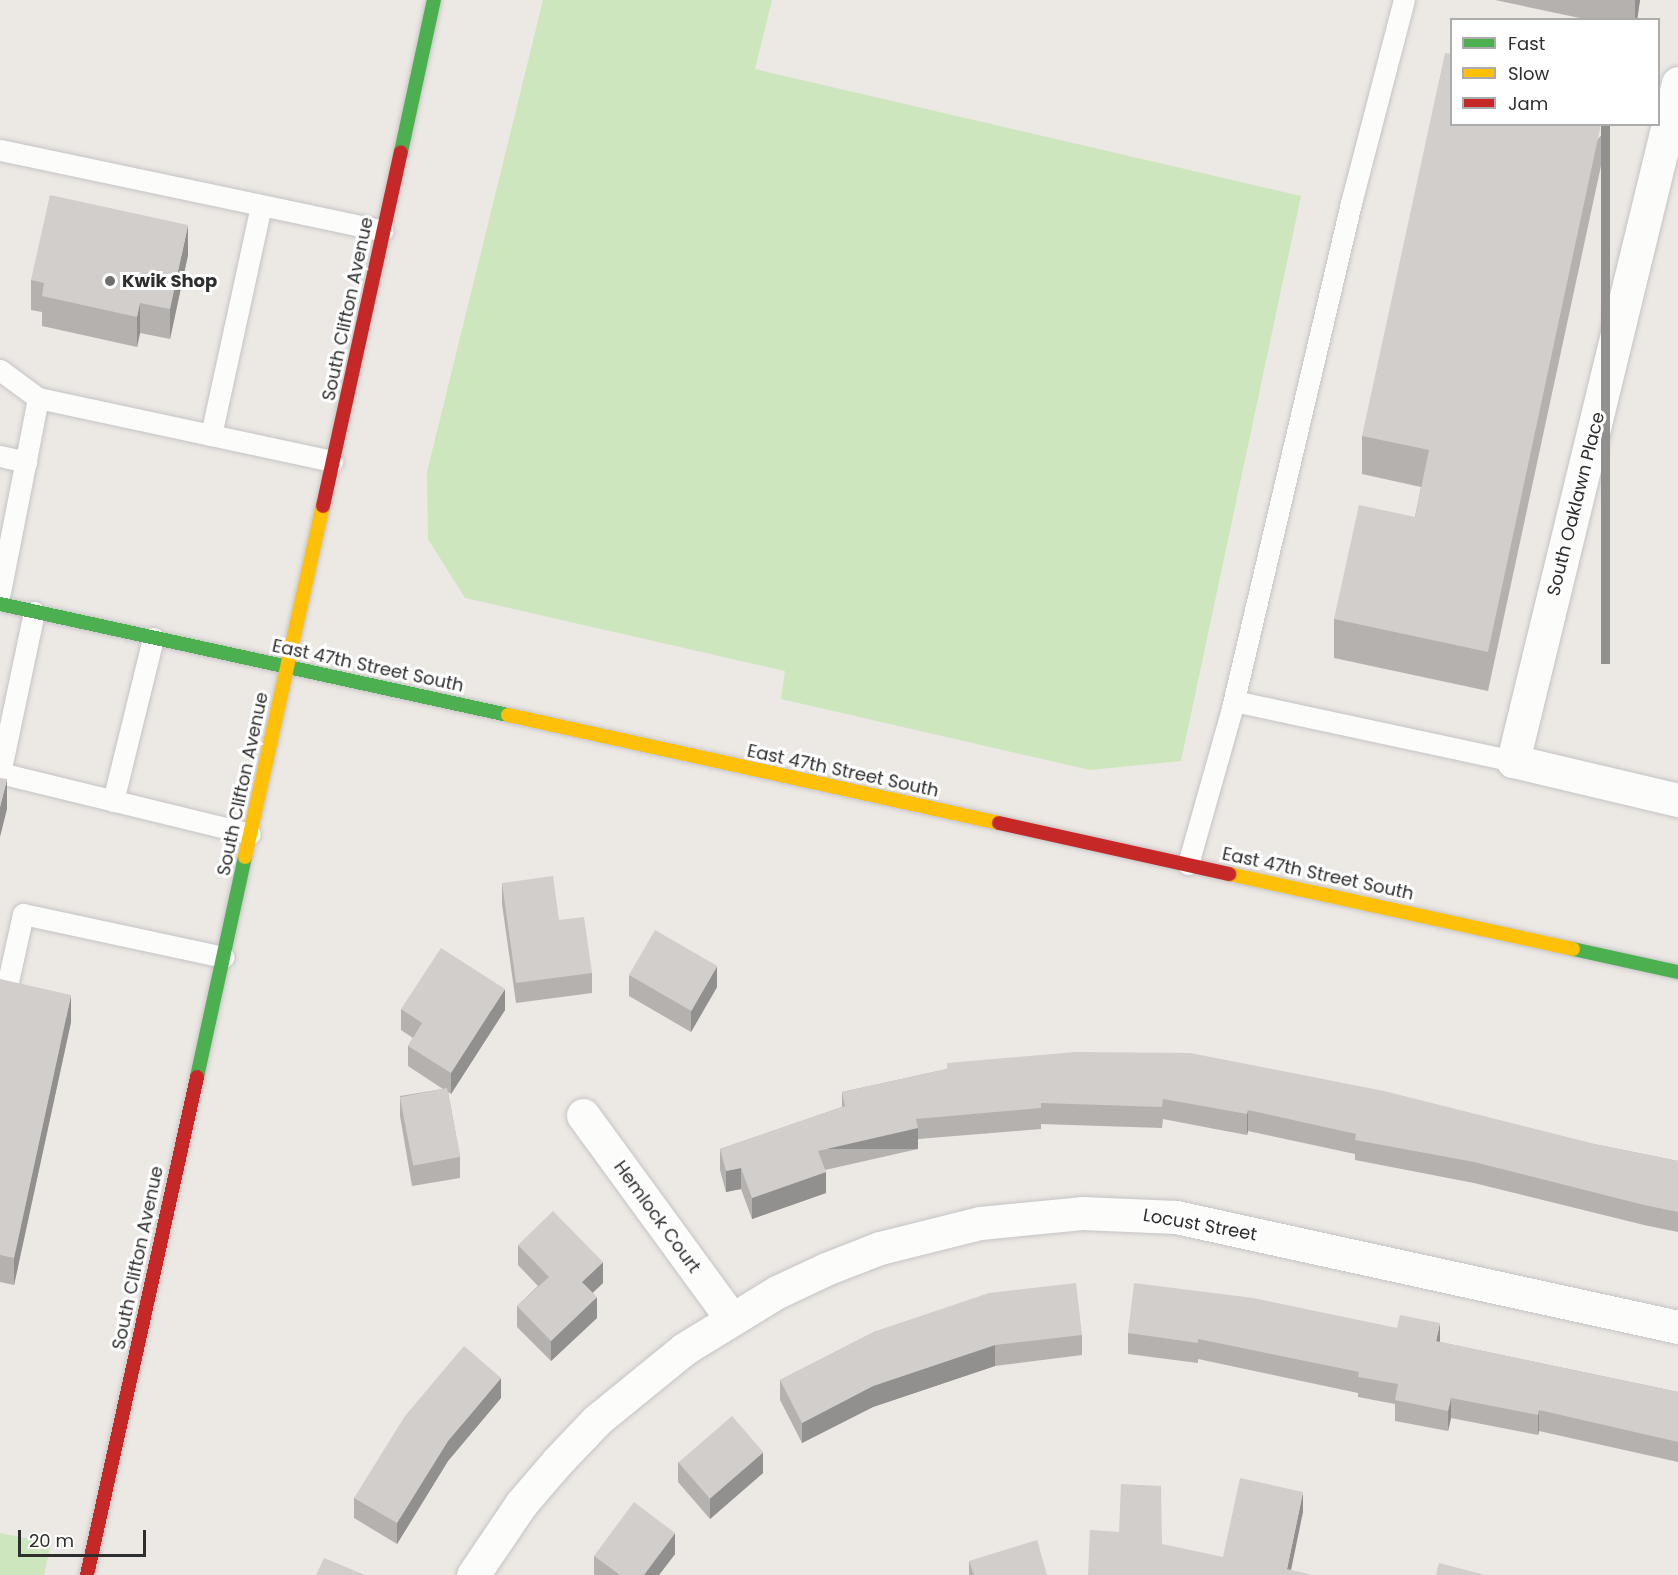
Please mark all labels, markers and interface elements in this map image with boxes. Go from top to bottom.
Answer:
legend [1450,18,1660,126]
text: Fast [1508,31,1545,56]
text: Slow [1508,61,1549,86]
text: Jam [1508,91,1548,116]
street label: South Clifton Avenue [318,215,378,403]
place label: Kwik Shop [122,270,217,292]
marker: Kwik Shop [103,274,117,288]
street label: South Oaklawn Place [1543,410,1609,598]
street label: East 47th Street South [270,635,466,697]
street label: South Clifton Avenue [213,690,273,878]
street label: East 47th Street South [745,740,941,802]
street label: East 47th Street South [1220,843,1416,905]
street label: Hemlock Court [609,1157,705,1277]
street label: South Clifton Avenue [108,1164,168,1352]
street label: Locust Street [1141,1204,1259,1246]
scale bar [21,1518,148,1556]
text: 20 m [29,1528,74,1553]

